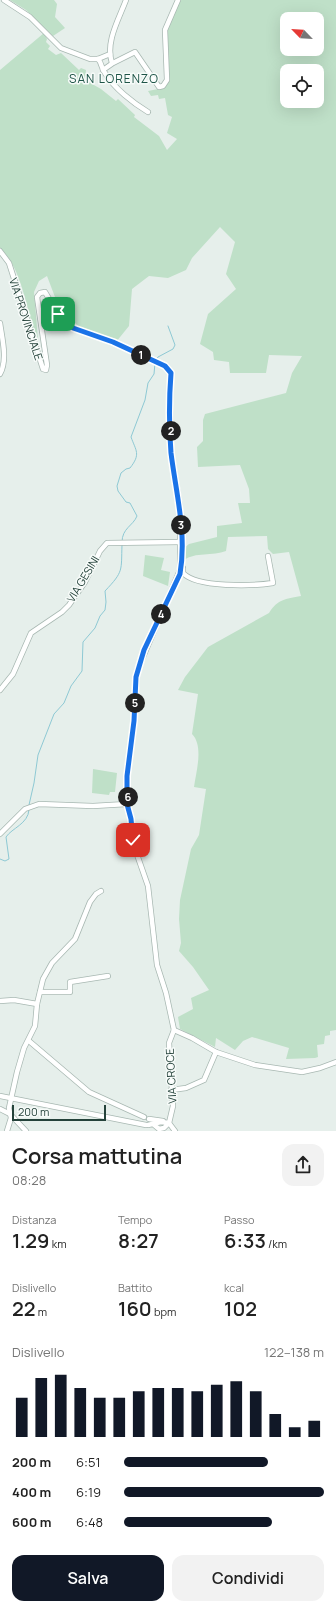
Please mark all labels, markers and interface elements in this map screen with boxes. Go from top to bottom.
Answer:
north arrow [280,12,324,56]
map controls [280,12,324,108]
button: locate [280,64,324,108]
district label: SAN LORENZO [69,70,159,87]
street label: VIA PROVINCIALE [6,276,47,362]
pin [41,297,75,331]
icon: arrive [47,303,69,325]
pin: 1 [131,345,151,365]
text: 1 [139,347,143,362]
pin: 2 [161,421,181,441]
text: 2 [168,423,174,438]
pin: 3 [171,515,191,535]
text: 3 [178,517,184,532]
street label: VIA GESINI [63,553,102,605]
pin: 4 [151,604,171,624]
text: 4 [158,606,164,621]
pin: 5 [125,693,145,713]
text: 5 [132,695,138,710]
pin: 6 [118,787,138,807]
text: 6 [125,789,131,804]
pin [116,823,150,857]
icon: check [122,829,144,851]
street label: VIA CROCE [162,1048,179,1104]
scale bar [12,1103,106,1122]
text: 200 m [18,1104,49,1119]
text: Corsa mattutina [12,1141,182,1171]
button: share [282,1144,324,1186]
text: 08:28 [12,1171,46,1189]
text: Distanza [12,1212,56,1227]
text: Tempo [118,1212,152,1227]
text: Passo [224,1212,255,1227]
text: 1.29 [12,1227,50,1254]
text: 8:27 [118,1227,159,1254]
text: 6:33 [224,1227,266,1254]
text: km [50,1236,67,1251]
text: /km [266,1236,287,1251]
text: Dislivello [12,1280,56,1295]
text: Battito [118,1280,152,1295]
text: kcal [224,1280,244,1295]
text: 22 [12,1295,35,1322]
text: 160 [118,1295,152,1322]
text: 102 [224,1295,257,1322]
text: m [35,1304,47,1319]
text: bpm [152,1304,176,1319]
text: Dislivello [12,1343,64,1361]
text: 122–138 m [264,1343,324,1361]
text: 200 m [12,1453,51,1471]
text: 6:51 [76,1453,101,1471]
text: 400 m [12,1483,51,1501]
text: 6:19 [76,1483,101,1501]
text: 600 m [12,1513,51,1531]
text: 6:48 [76,1513,103,1531]
button: Salva [12,1555,164,1601]
button: Condividi [172,1555,324,1601]

